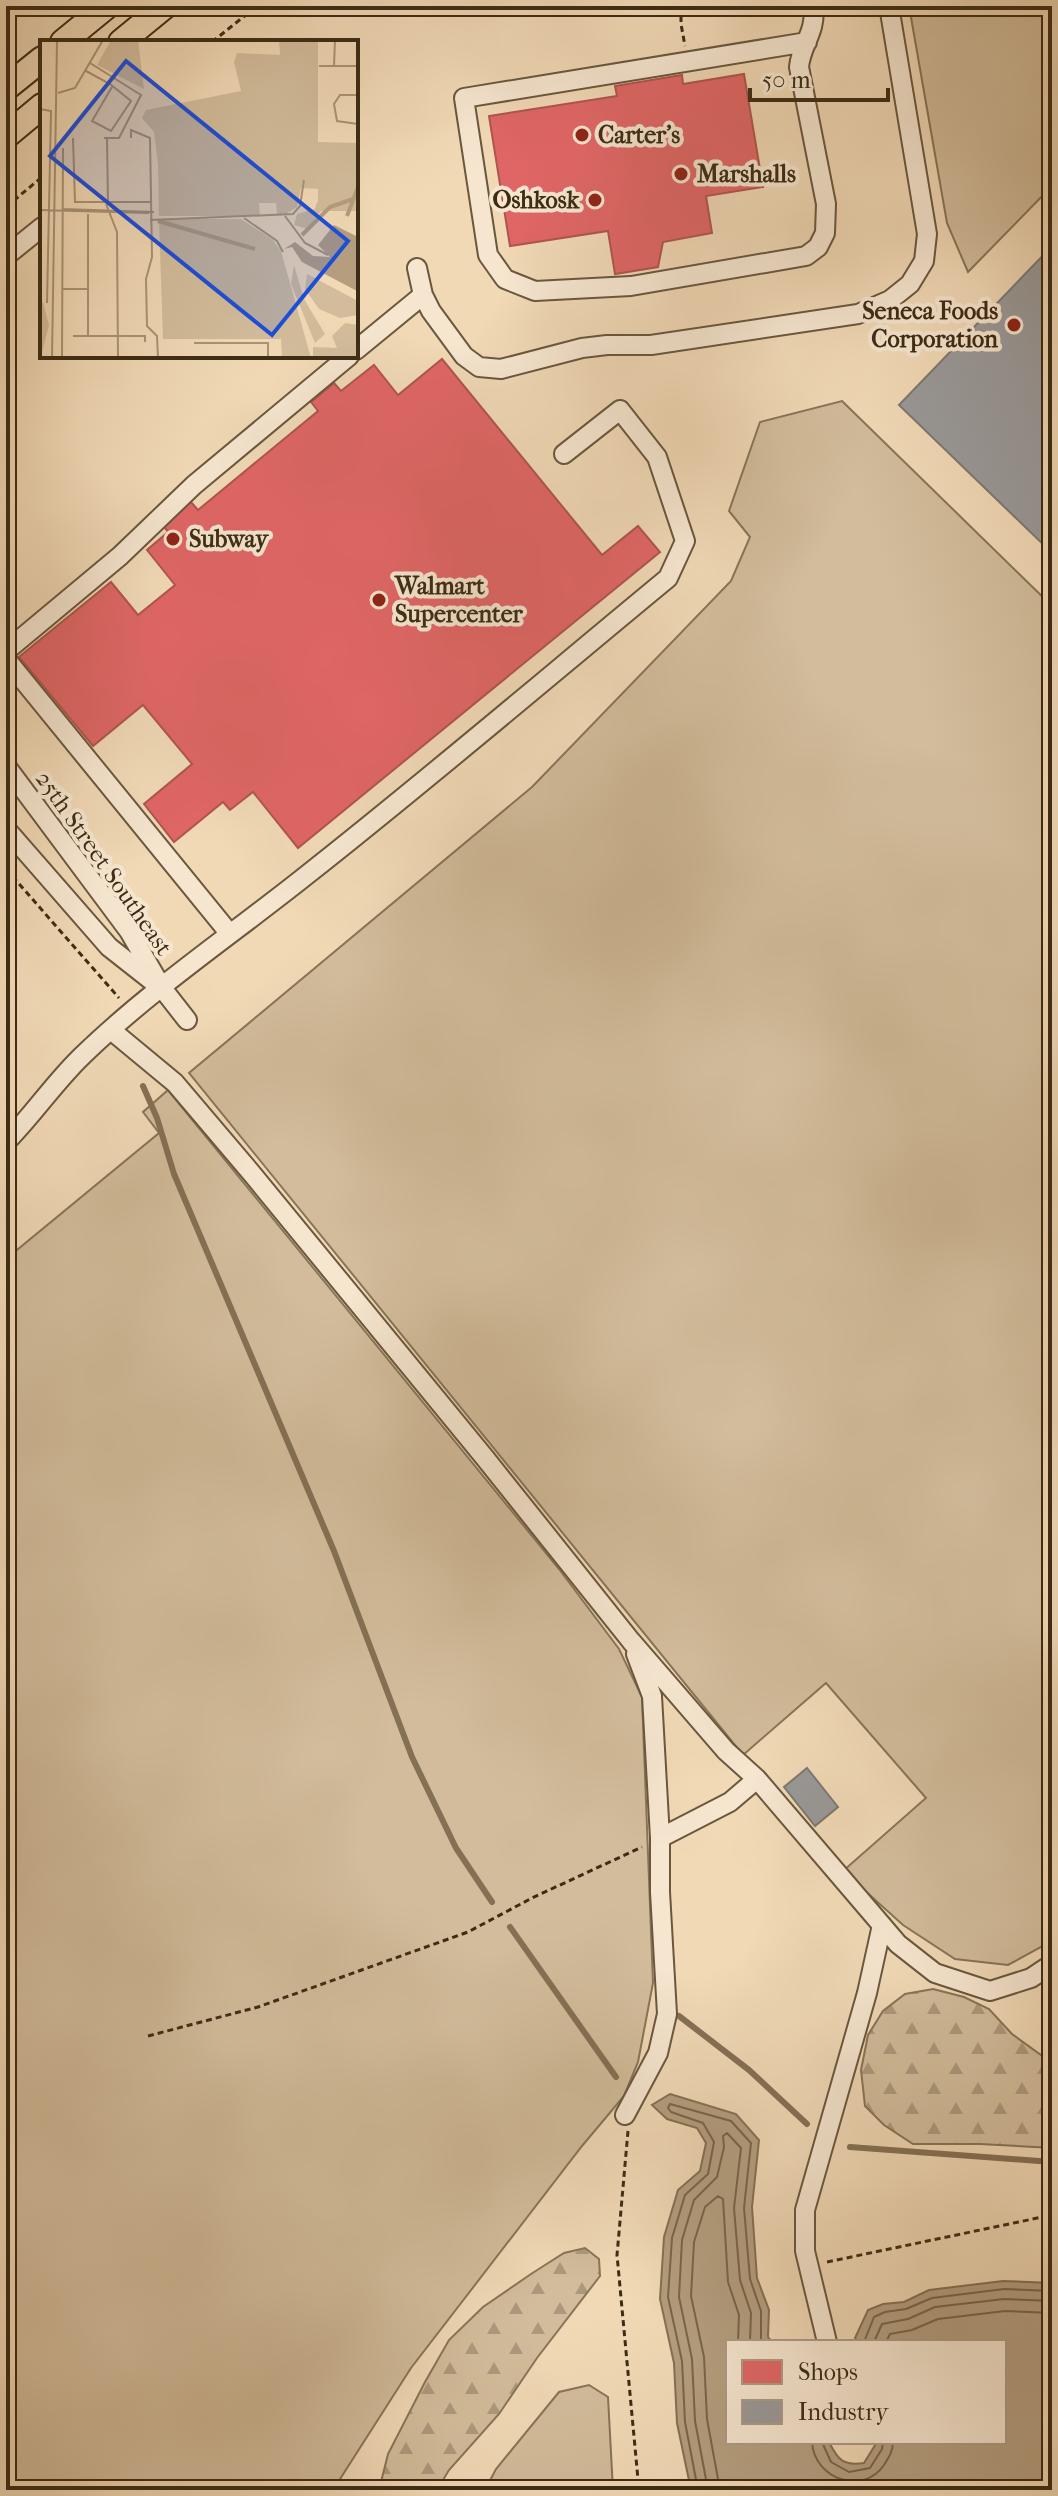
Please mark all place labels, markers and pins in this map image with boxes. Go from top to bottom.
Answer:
place label: Carter's [598,121,680,149]
marker: Carter's [573,126,591,144]
place label: Marshalls [697,160,796,188]
marker: Marshalls [672,165,690,183]
place label: Oshkosk [492,186,580,214]
marker: Oshkosk [586,191,604,209]
place label: Seneca Foods Corporation [862,297,999,353]
marker: Seneca Foods Corporation [1005,316,1023,334]
place label: Subway [189,525,269,553]
marker: Subway [164,530,182,548]
place label: Walmart Supercenter [394,572,524,628]
marker: Walmart Supercenter [370,591,388,609]

